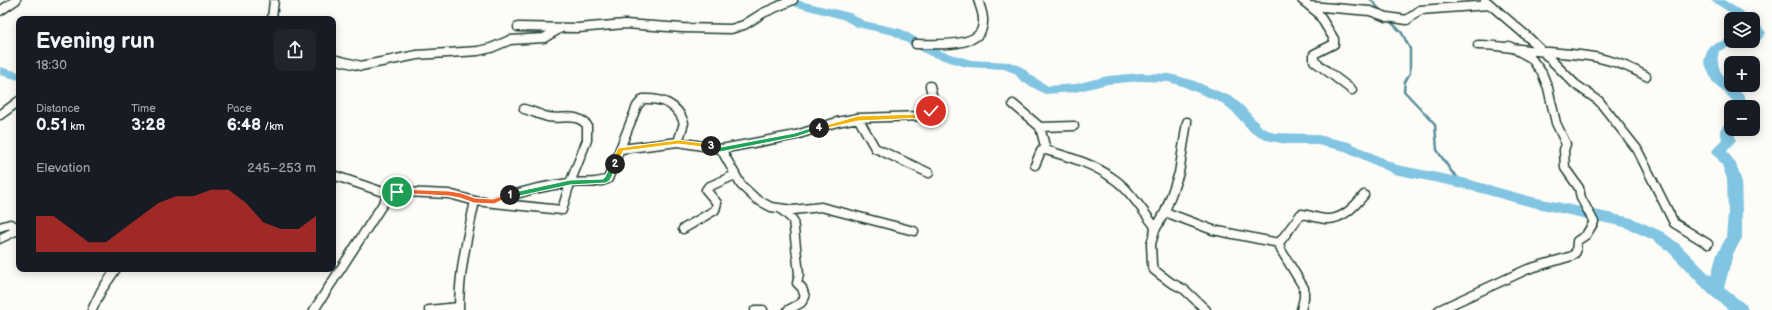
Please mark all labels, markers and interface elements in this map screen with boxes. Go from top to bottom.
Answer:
map controls [1724,12,1760,136]
button: layers [1724,12,1760,48]
text: Evening run [36,28,155,55]
button: share [274,29,316,71]
button: + [1724,56,1760,92]
text: 18:30 [36,57,67,73]
pin [914,94,948,128]
icon: check [920,100,942,122]
button: − [1724,100,1760,136]
text: Distance [36,102,80,115]
text: Time [131,102,156,115]
text: Pace [227,102,252,115]
text: 0.51 [36,115,67,135]
text: 3:28 [131,115,166,135]
text: 6:48 [227,115,261,135]
pin: 4 [809,118,829,138]
text: km [67,120,85,133]
text: /km [261,120,284,133]
text: 4 [816,121,822,134]
pin: 3 [701,136,721,156]
text: 3 [708,139,714,152]
pin: 2 [605,154,625,174]
text: 2 [612,157,618,170]
text: Elevation [36,160,90,176]
text: 245–253 m [247,160,316,176]
pin [380,175,414,209]
icon: arrive [386,181,408,203]
pin: 1 [500,185,520,205]
text: 1 [508,188,512,201]

